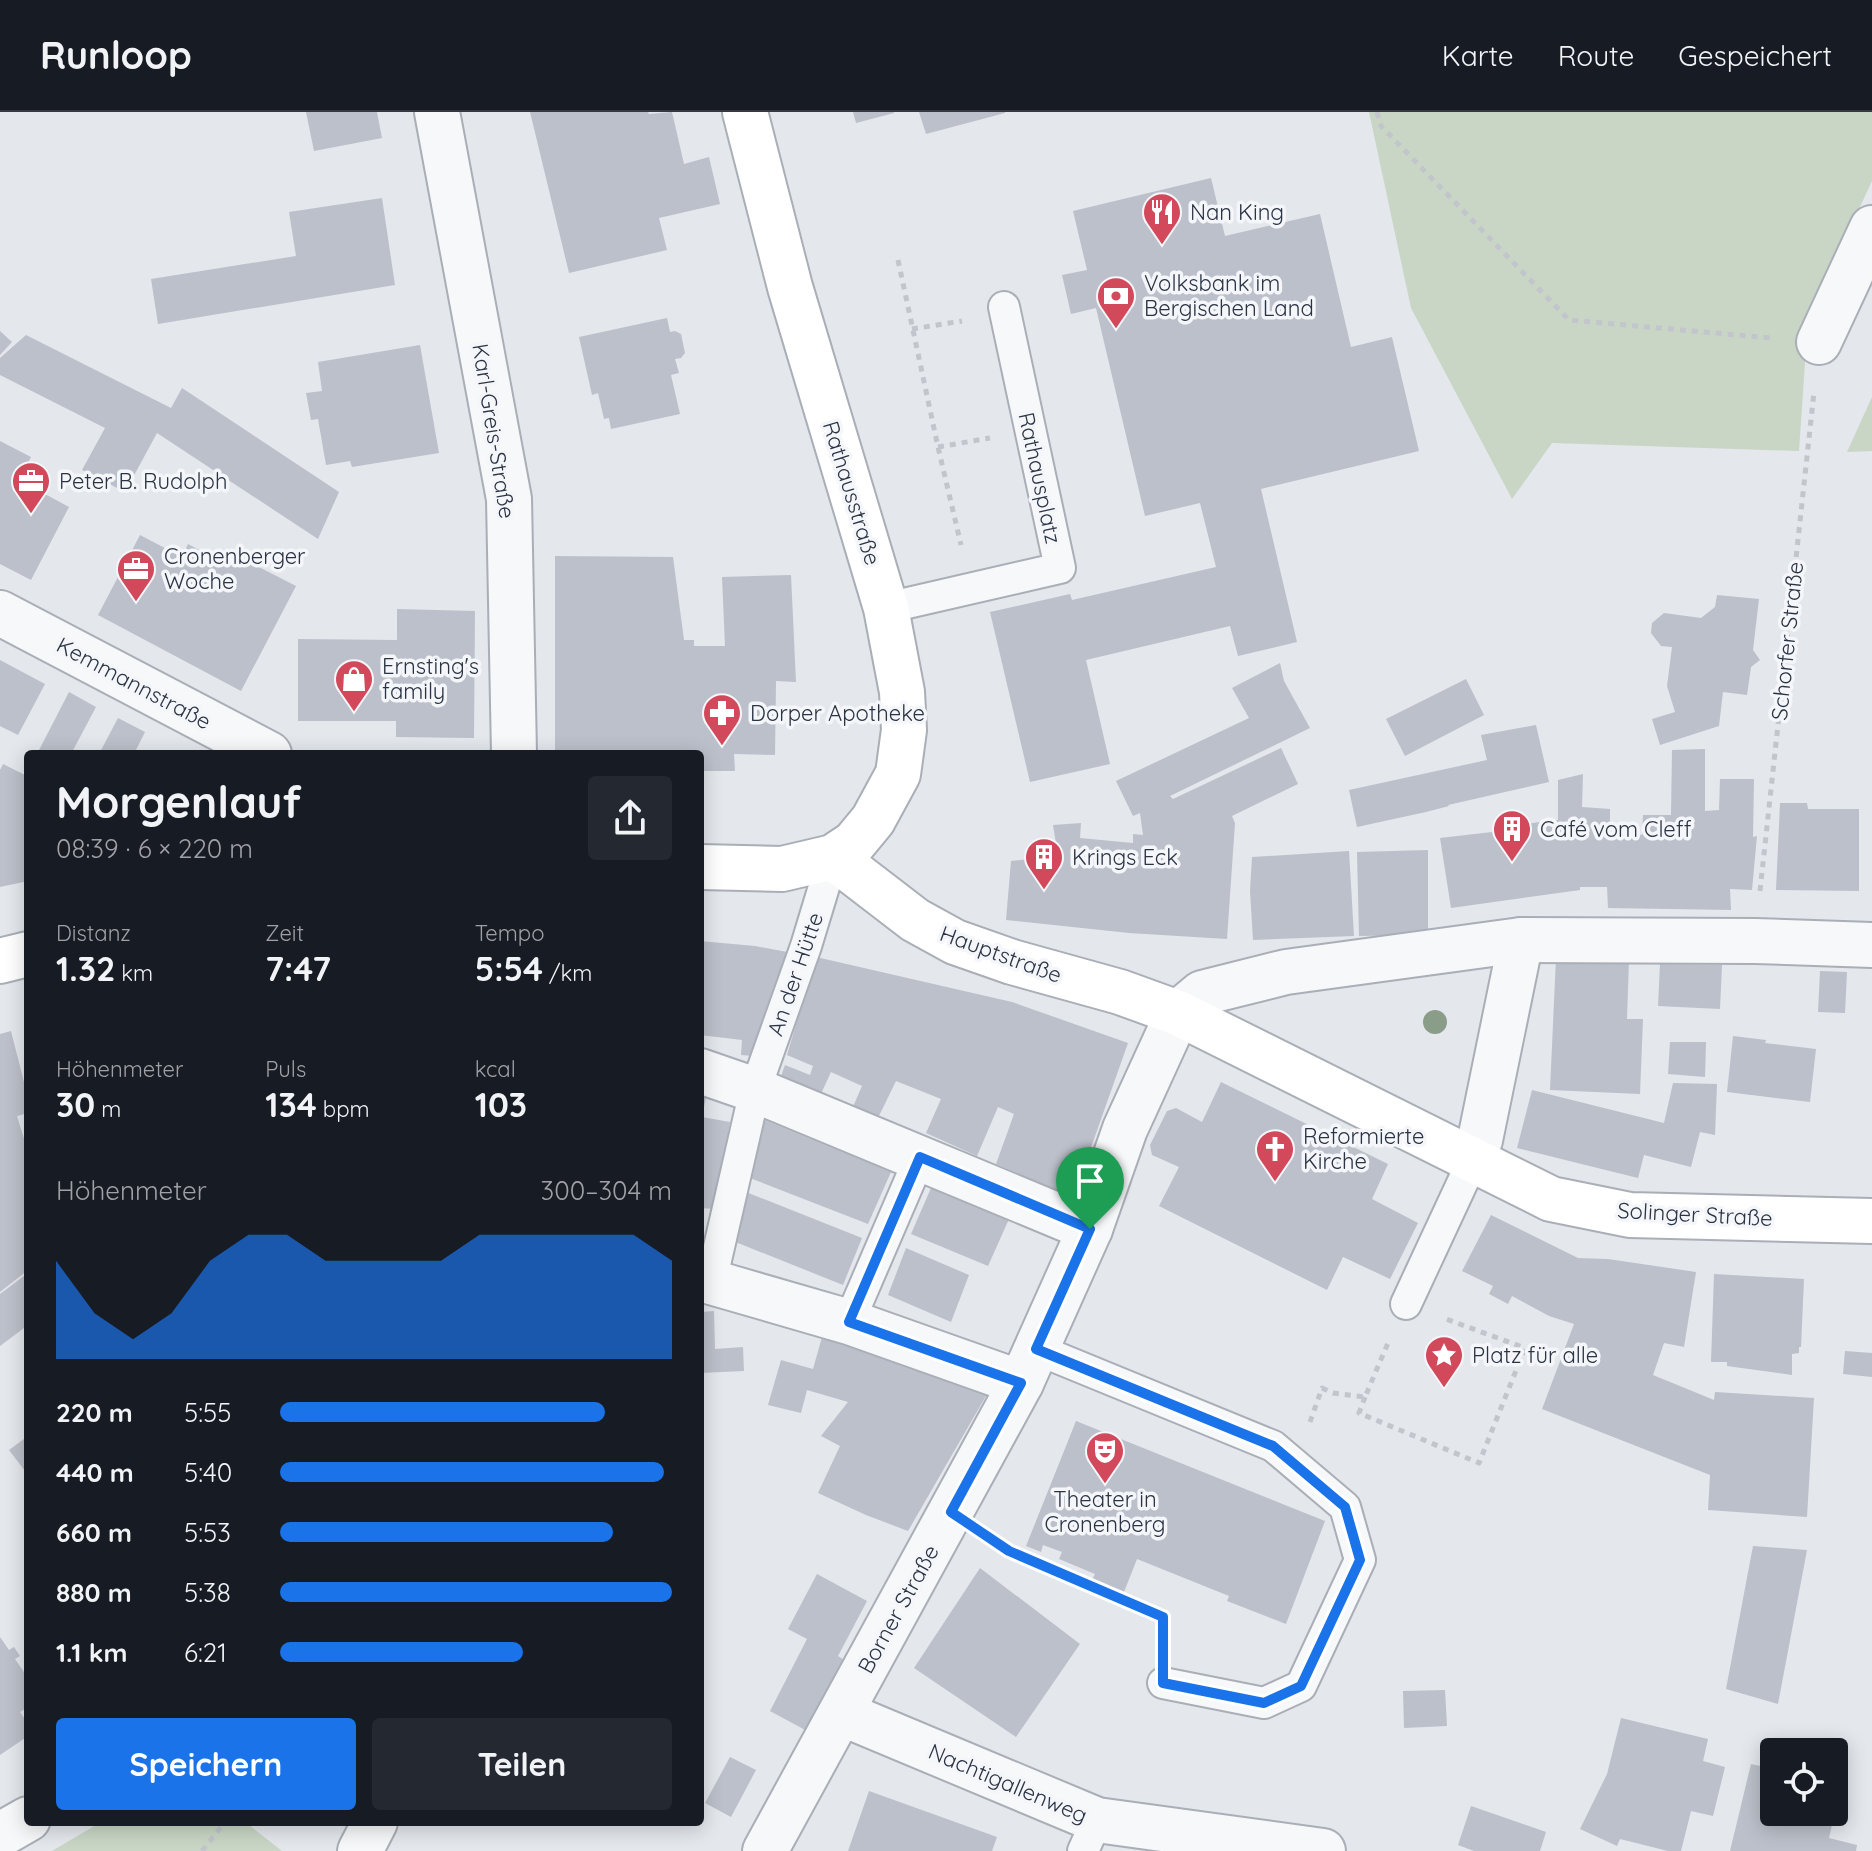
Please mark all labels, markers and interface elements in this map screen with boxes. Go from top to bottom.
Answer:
text: Runloop [40,31,192,79]
text: Karte [1442,38,1514,73]
text: Route [1558,38,1634,73]
text: Gespeichert [1678,38,1832,73]
restaurant icon: Nan King [1141,191,1183,246]
place label: Nan King [1190,198,1284,226]
place label: Volksbank im Bergischen Land [1144,269,1314,322]
bank icon: Volksbank im Bergischen Land [1095,275,1137,330]
street label: Karl-Greis-Straße [466,342,522,520]
street label: Rathausplatz [1012,410,1068,546]
street label: Rathausstraße [817,418,887,568]
office icon: Peter B. Rudolph [10,460,52,515]
place label: Peter B. Rudolph [59,467,227,495]
place label: Cronenberger Woche [164,542,306,595]
office icon: Cronenberger Woche [115,548,157,603]
street label: Schorfer Straße [1765,560,1809,722]
street label: Kemmannstraße [52,631,216,735]
place label: Ernsting's family [382,652,479,705]
shop icon: Ernsting's family [333,658,375,713]
pharmacy icon: Dorper Apotheke [701,692,743,747]
place label: Dorper Apotheke [750,699,925,727]
text: Morgenlauf [56,774,301,829]
button: share [588,776,672,860]
building icon: Café vom Cleff [1491,808,1533,863]
place label: Café vom Cleff [1540,815,1692,843]
text: 08:39 · 6 × 220 m [56,832,253,865]
building icon: Krings Eck [1023,836,1065,891]
place label: Krings Eck [1072,843,1178,871]
street label: An der Hütte [761,909,829,1039]
text: Distanz [56,919,131,947]
text: Zeit [265,919,304,947]
text: Tempo [475,919,544,947]
street label: Hauptstraße [936,919,1066,989]
text: 1.32 [56,947,115,990]
text: 7:47 [265,947,331,990]
text: 5:54 [475,947,543,990]
text: km [115,959,153,987]
text: /km [543,959,592,987]
text: Höhenmeter [56,1055,184,1083]
text: Puls [265,1055,306,1083]
text: kcal [475,1055,516,1083]
text: 30 [56,1083,95,1126]
text: 134 [265,1083,317,1126]
text: 103 [475,1083,527,1126]
text: m [95,1095,121,1123]
text: bpm [317,1095,370,1123]
place label: Reformierte Kirche [1303,1122,1424,1175]
church icon: Reformierte Kirche [1254,1128,1296,1183]
pin [1056,1147,1124,1229]
icon: arrive [1068,1159,1112,1203]
text: Höhenmeter [56,1174,207,1207]
text: 300–304 m [541,1174,672,1207]
street label: Solinger Straße [1617,1196,1773,1232]
place icon: Platz für alle [1423,1334,1465,1389]
place label: Platz für alle [1472,1341,1598,1369]
text: 220 m [56,1396,133,1429]
text: 5:55 [184,1396,231,1429]
theatre icon: Theater in Cronenberg [1084,1430,1126,1485]
text: 440 m [56,1456,134,1489]
text: 5:40 [184,1456,232,1489]
place label: Theater in Cronenberg [1044,1485,1166,1538]
text: 660 m [56,1516,132,1549]
text: 5:53 [184,1516,231,1549]
street label: Borner Straße [851,1540,945,1678]
text: 880 m [56,1576,132,1609]
text: 5:38 [184,1576,231,1609]
text: 1.1 km [56,1636,127,1669]
text: 6:21 [184,1636,227,1669]
button: Speichern [56,1718,356,1810]
button: Teilen [372,1718,672,1810]
street label: Nachtigallenweg [924,1737,1092,1829]
map controls [1760,1738,1848,1826]
button: locate [1760,1738,1848,1826]

